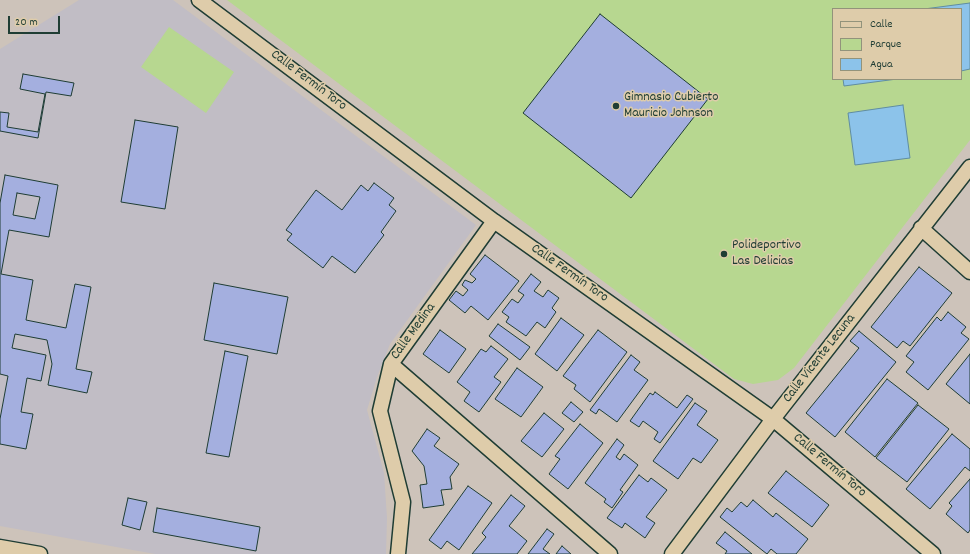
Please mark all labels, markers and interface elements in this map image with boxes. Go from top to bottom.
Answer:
scale bar [10,8,62,34]
legend [832,8,962,80]
text: 20 m [15,14,38,31]
text: Calle [870,16,893,33]
text: Parque [870,36,901,53]
street label: Calle Fermín Toro [267,47,349,115]
text: Agua [870,56,893,73]
place label: Gimnasio Cubierto Mauricio Johnson [624,90,718,122]
marker: Gimnasio Cubierto Mauricio Johnson [611,101,621,111]
place label: Polideportivo Las Delicias [732,238,801,270]
street label: Calle Fermín Toro [527,241,611,307]
marker: Polideportivo Las Delicias [719,249,729,259]
street label: Calle Medina [388,300,440,364]
street label: Calle Vicente Lecuna [780,311,860,407]
street label: Calle Fermín Toro [789,430,869,502]

